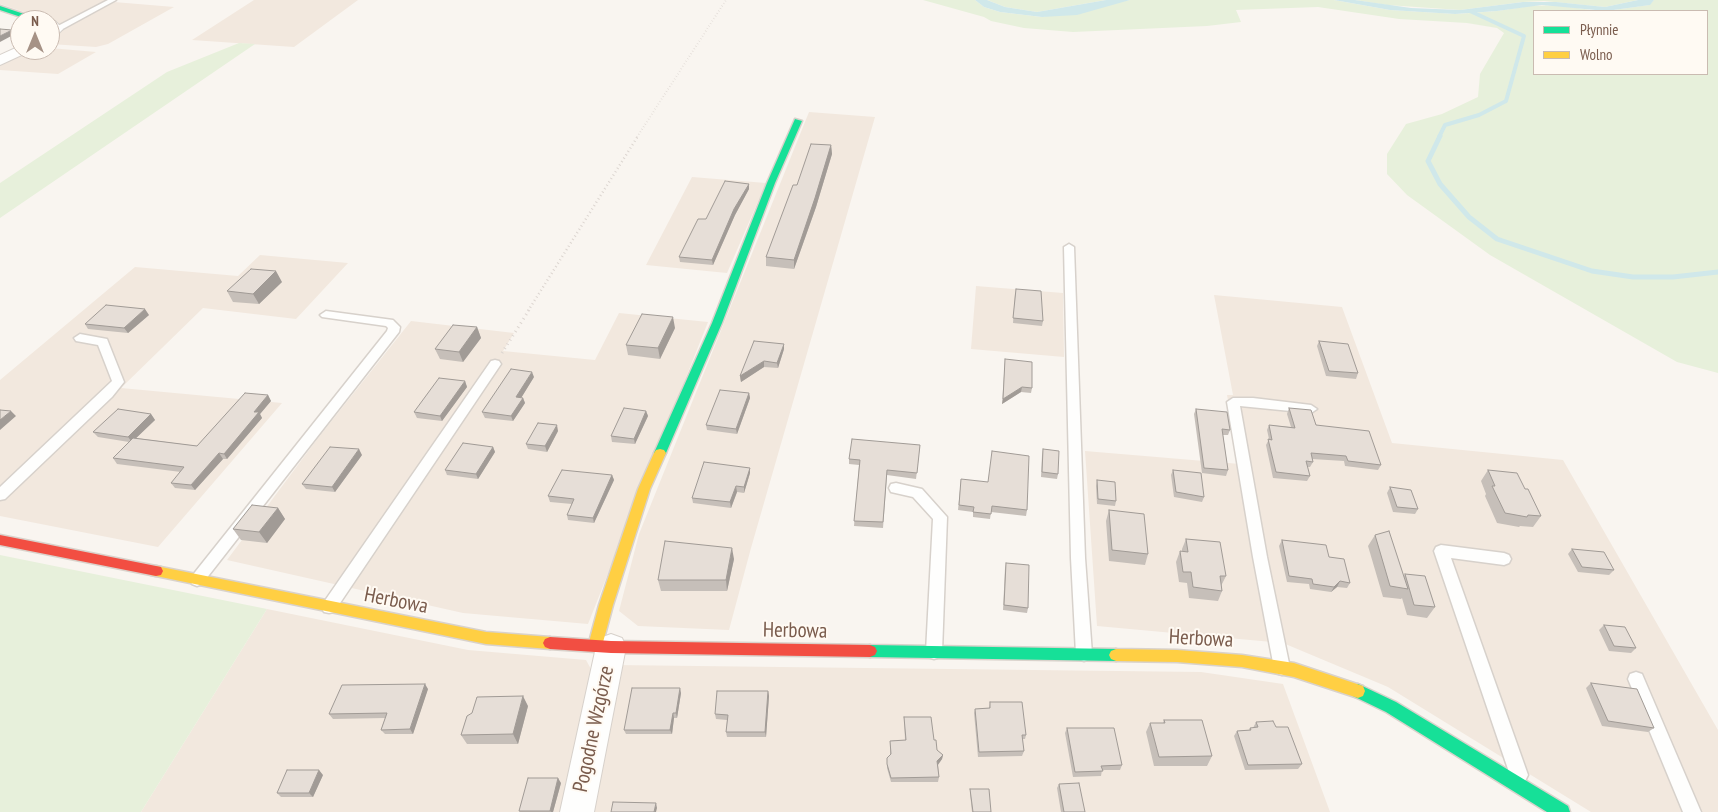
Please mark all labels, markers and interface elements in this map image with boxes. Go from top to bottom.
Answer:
north arrow [10,10,60,60]
legend [1533,10,1708,75]
text: N [31,12,39,30]
text: Płynnie [1580,20,1619,39]
text: Wolno [1580,45,1613,64]
street label: Herbowa [362,582,430,620]
street label: Herbowa [763,618,827,644]
street label: Herbowa [1168,625,1234,653]
street label: Pogodne Wzgórze [568,664,620,794]

